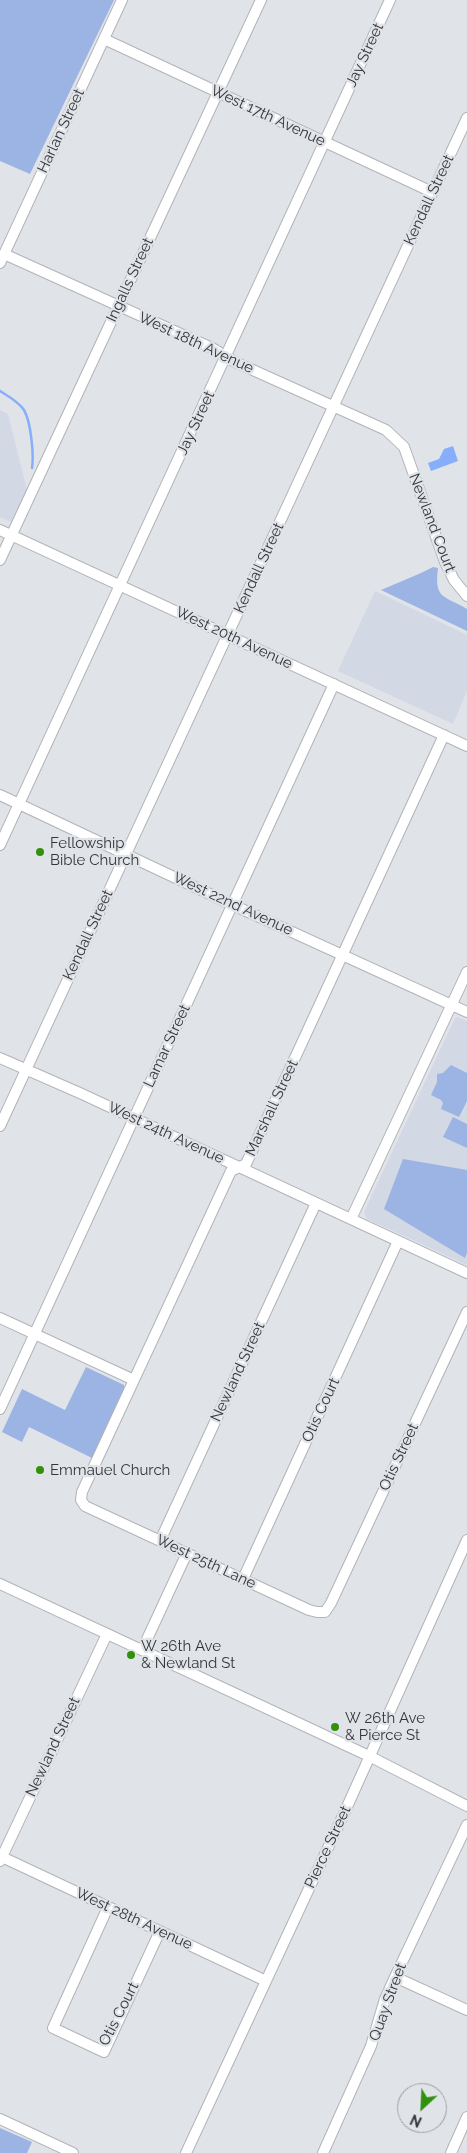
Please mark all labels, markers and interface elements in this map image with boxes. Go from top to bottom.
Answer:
street label: Jay Street [342,20,388,90]
street label: West 17th Avenue [208,82,328,150]
street label: Harlan Street [34,86,88,176]
street label: Kendall Street [400,152,458,248]
street label: Ingalls Street [103,235,157,325]
street label: West 18th Avenue [135,308,257,378]
street label: Jay Street [173,388,219,458]
street label: Newland Court [405,471,459,575]
street label: Kendall Street [230,520,288,616]
street label: West 20th Avenue [173,603,295,673]
place label: Fellowship Bible Church [50,834,139,869]
marker: Fellowship Bible Church [34,846,46,858]
street label: West 22nd Avenue [170,868,296,940]
street label: Kendall Street [59,887,117,983]
street label: Lamar Street [140,1002,194,1090]
street label: Marshall Street [242,1057,302,1159]
street label: West 24th Avenue [105,1098,227,1168]
street label: Newland Street [207,1319,269,1425]
street label: Otis Court [298,1375,344,1445]
street label: Otis Street [376,1420,422,1494]
place label: Emmauel Church [50,1461,170,1479]
marker: Emmauel Church [34,1464,46,1476]
street label: West 25th Lane [153,1531,259,1593]
place label: W 26th Ave & Newland St [141,1637,235,1672]
marker: W 26th Ave & Newland St [125,1649,137,1661]
street label: Newland Street [22,1694,84,1800]
place label: W 26th Ave & Pierce St [345,1709,425,1744]
marker: W 26th Ave & Pierce St [329,1721,341,1733]
street label: Pierce Street [301,1803,355,1891]
street label: West 28th Avenue [73,1884,195,1954]
street label: Quay Street [366,1961,410,2043]
street label: Otis Court [95,1979,143,2049]
north arrow [397,2083,447,2133]
text: N [408,2111,424,2130]

